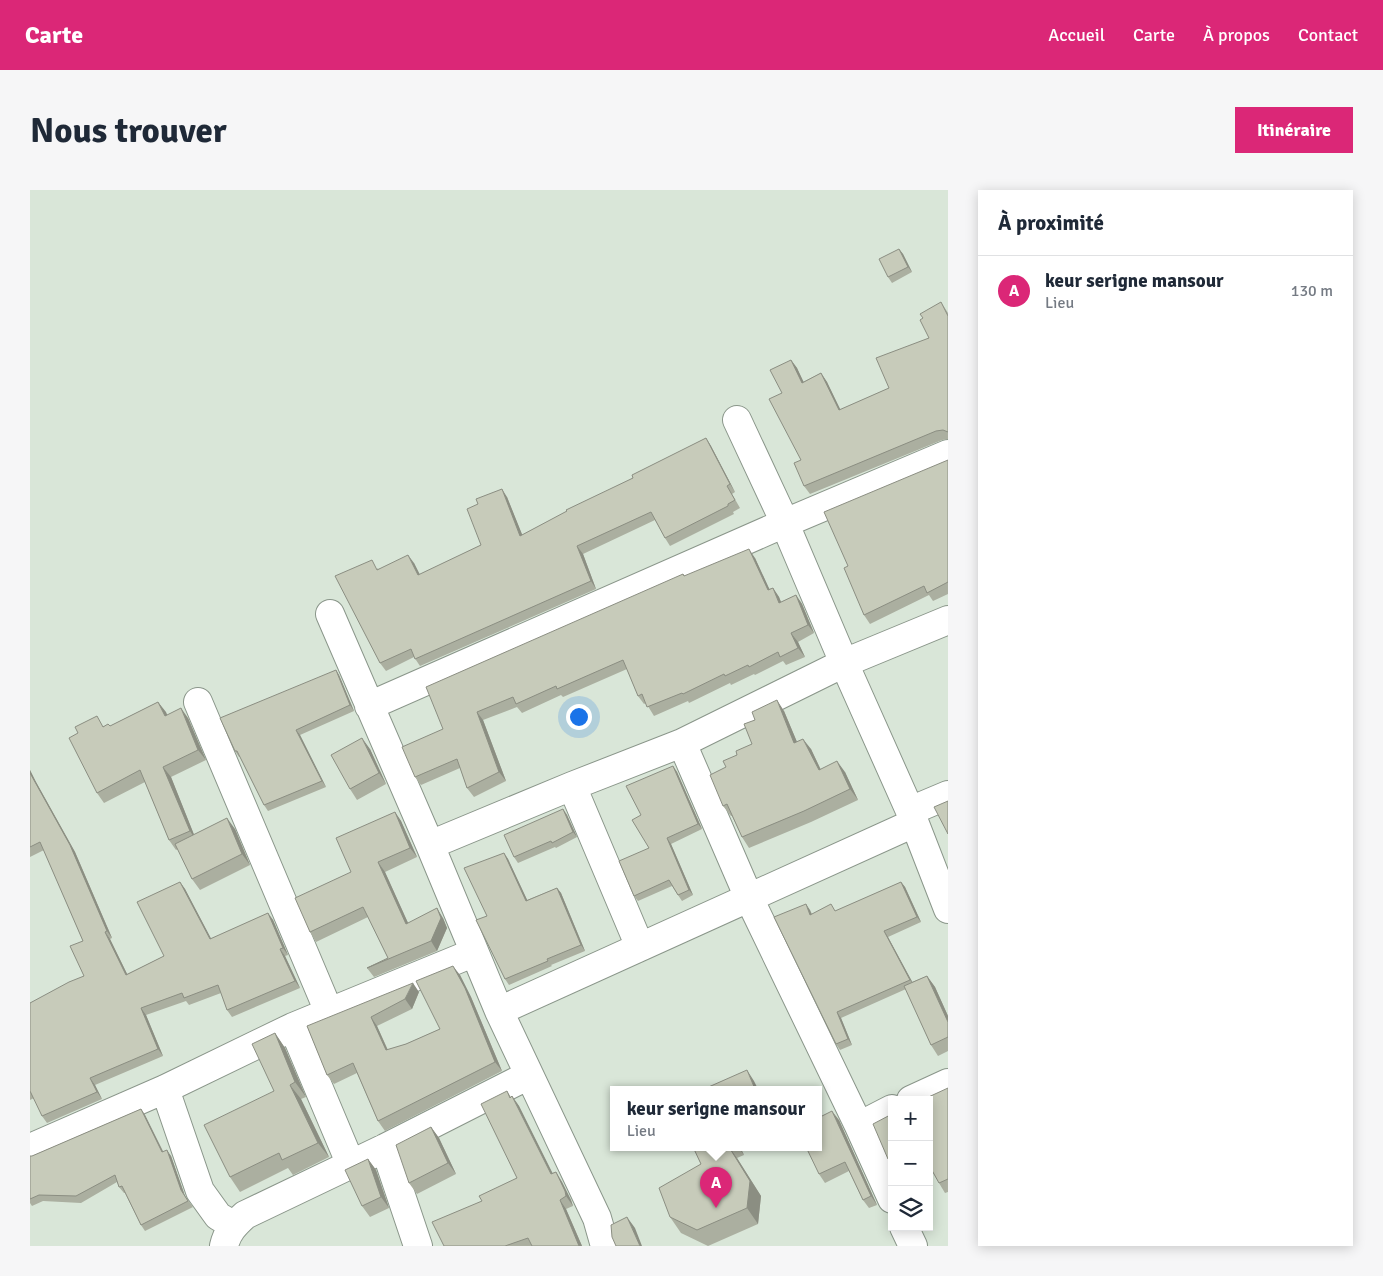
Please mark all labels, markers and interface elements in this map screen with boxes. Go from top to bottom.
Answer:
text: Carte [25,20,83,50]
text: Accueil [1048,24,1105,46]
text: Carte [1133,24,1175,46]
text: À propos [1203,24,1270,46]
text: Contact [1298,24,1358,46]
button: Itinéraire [1235,107,1353,153]
text: Nous trouver [30,109,227,152]
text: À proximité [998,210,1104,236]
text: keur serigne mansour [1045,269,1224,293]
text: A [1009,281,1019,301]
text: 130 m [1291,281,1333,301]
text: Lieu [1045,293,1074,313]
your location [566,704,592,730]
popup [610,1086,822,1151]
map controls [888,1096,933,1231]
button: + [888,1096,933,1141]
text: keur serigne mansour [627,1097,805,1121]
text: Lieu [627,1121,656,1141]
button: − [888,1141,933,1186]
pin: A [700,1167,732,1208]
button: layers [888,1186,933,1231]

